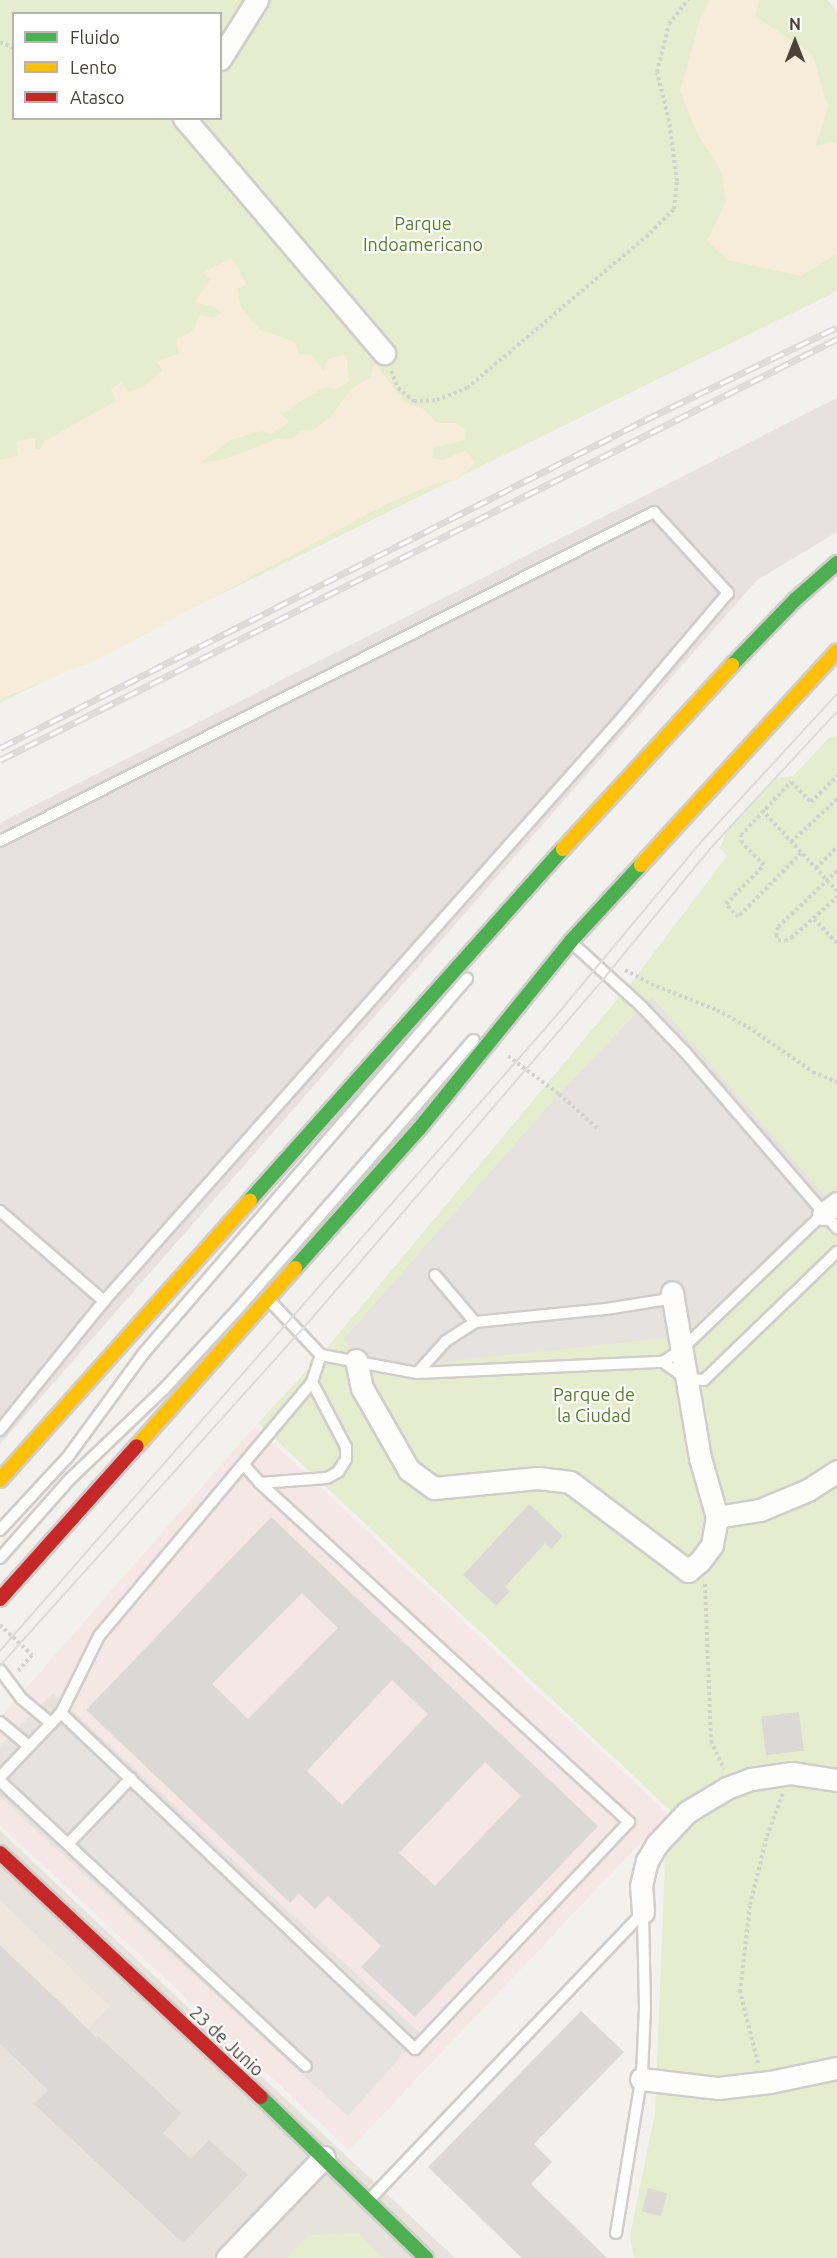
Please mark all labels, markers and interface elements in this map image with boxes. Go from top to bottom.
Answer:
legend [12,12,222,120]
north arrow [765,12,825,72]
text: N [789,15,801,33]
text: Fluido [70,27,120,47]
text: Lento [70,57,117,77]
text: Atasco [70,87,125,107]
park label: Parque Indoamericano [363,213,483,256]
park label: Parque de la Ciudad [553,1384,635,1426]
street label: 23 de Junio [186,2001,268,2081]

